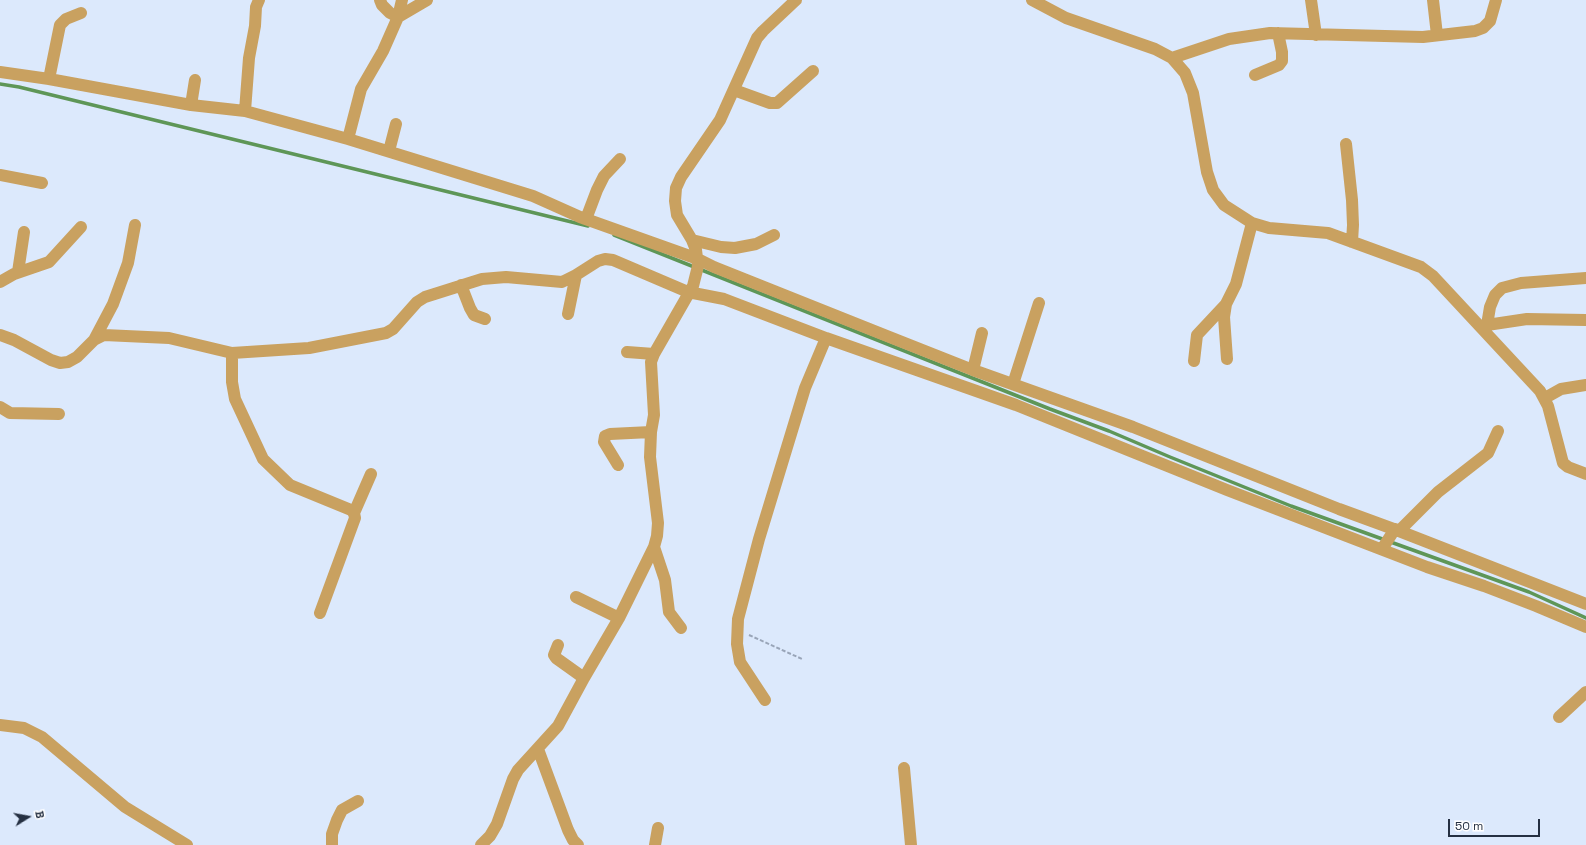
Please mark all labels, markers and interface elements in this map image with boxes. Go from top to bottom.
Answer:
north arrow [8,797,48,837]
text: B [32,810,47,820]
scale bar [1450,811,1542,837]
text: 50 m [1455,818,1483,834]

